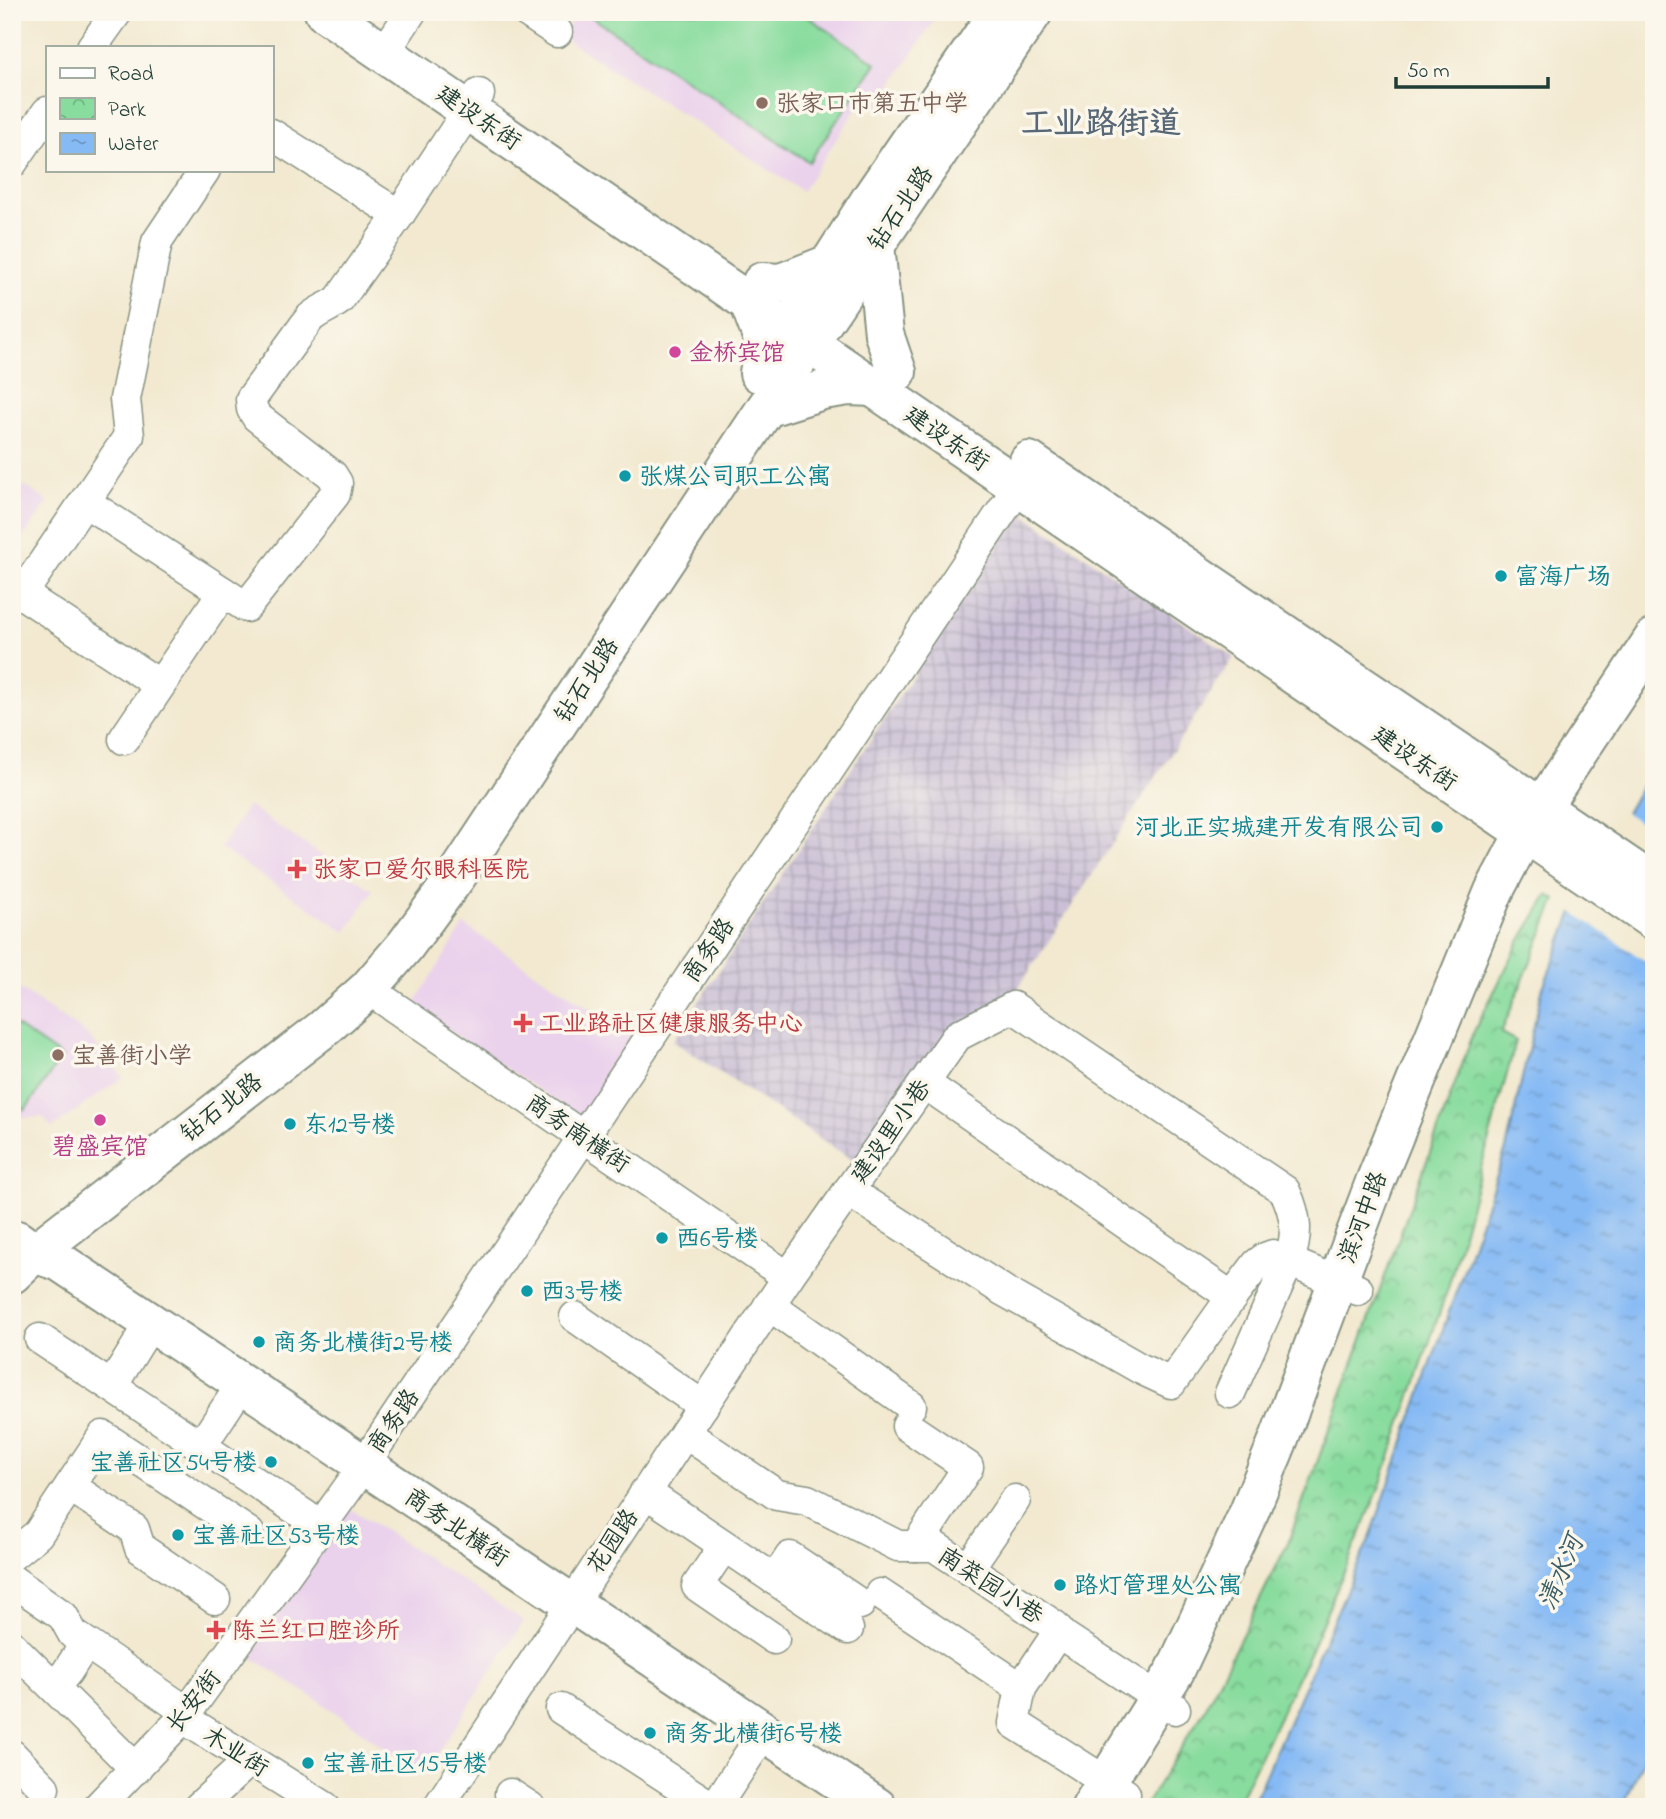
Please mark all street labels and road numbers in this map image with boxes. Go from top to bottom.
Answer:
street label: 建设东街 [428,78,527,160]
street label: 钻石北路 [861,160,943,259]
street label: 建设东街 [896,399,995,481]
street label: 钻石北路 [547,632,629,731]
street label: 建设东街 [1364,719,1463,801]
street label: 商务路 [675,912,745,991]
street label: 钻石北路 [174,1066,271,1152]
street label: 建设里小巷 [843,1073,941,1192]
street label: 商务南横街 [517,1087,636,1183]
street label: 滨河中路 [1331,1167,1398,1269]
street label: 商务路 [360,1383,430,1462]
street label: 商务北横街 [396,1481,515,1577]
street label: 花园路 [579,1503,649,1582]
street label: 南菜园小巷 [930,1540,1049,1634]
street label: 长安街 [159,1663,231,1742]
street label: 木业街 [195,1719,274,1787]

